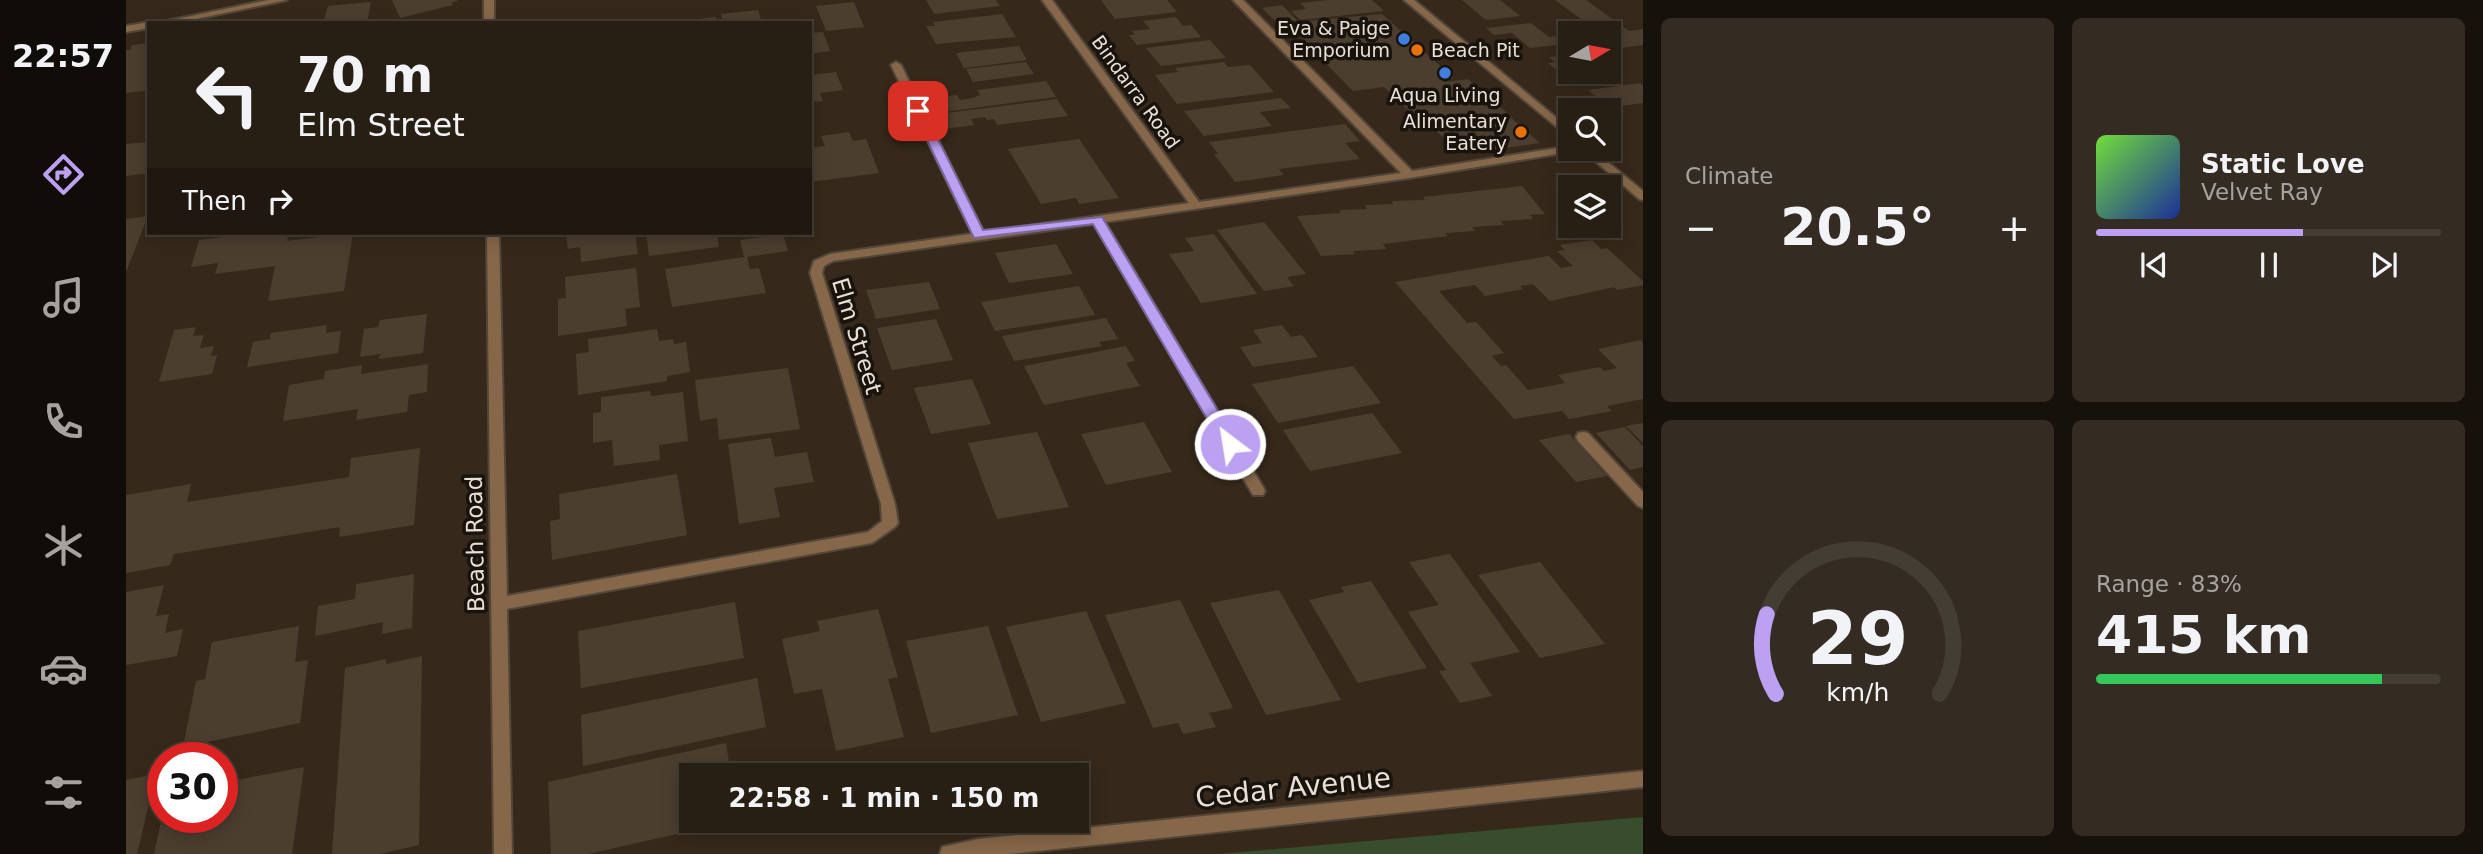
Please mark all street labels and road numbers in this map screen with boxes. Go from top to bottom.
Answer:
street label: Bindarra Road [1088,31,1184,153]
street label: Elm Street [827,275,887,397]
street label: Beach Road [461,476,489,612]
street label: Cedar Avenue [1194,761,1392,814]

